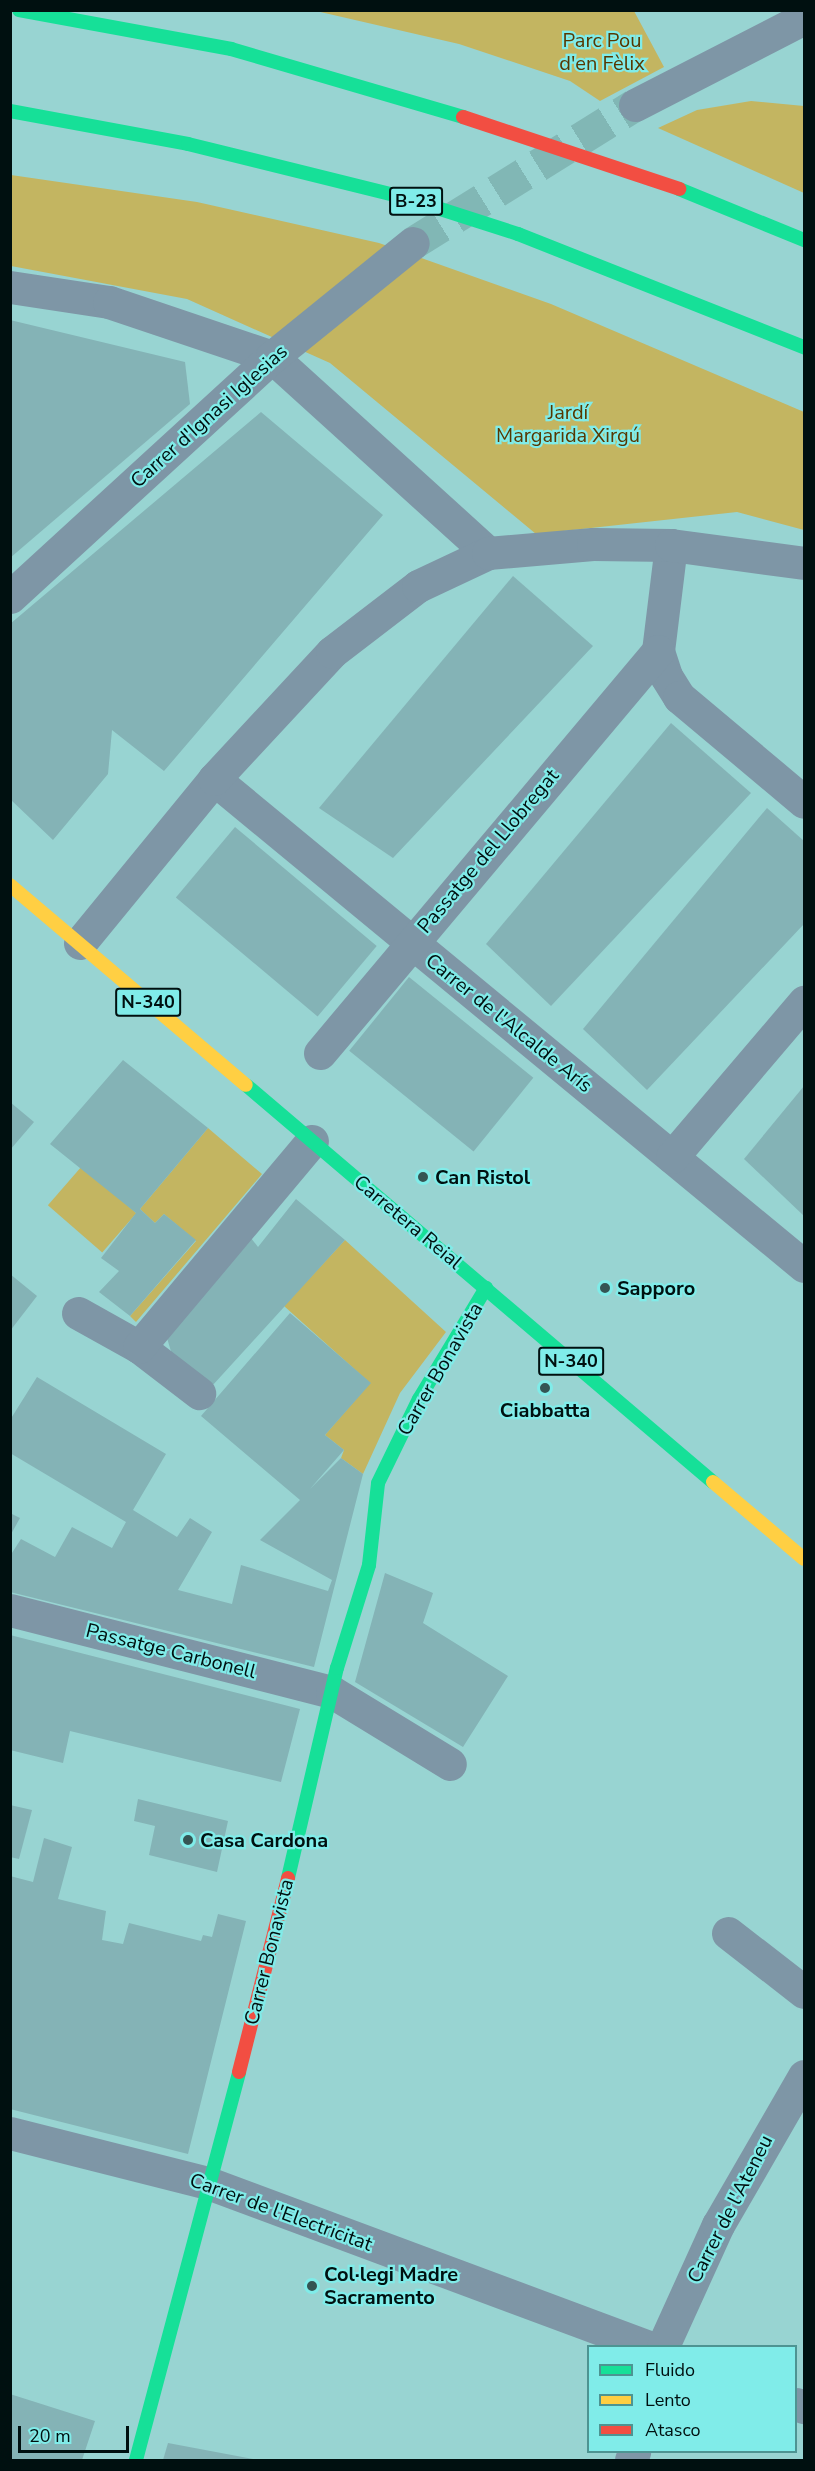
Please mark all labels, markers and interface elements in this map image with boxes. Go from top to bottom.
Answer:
park label: Parc Pou d'en Fèlix [559,29,645,76]
road number: B-23 [389,186,443,216]
street label: Carrer d'Ignasi Iglesias [126,339,292,493]
park label: Jardí Margarida Xirgú [496,401,640,448]
street label: Passatge del Llobregat [412,764,564,938]
street label: Carrer de l'Alcalde Arís [421,948,597,1098]
road number: N-340 [115,987,181,1017]
place label: Can Ristol [435,1165,530,1189]
street label: Carretera Reial [349,1170,467,1274]
marker: Can Ristol [416,1170,430,1184]
place label: Sapporo [617,1276,695,1300]
marker: Sapporo [598,1281,612,1295]
street label: Carrer Bonavista [392,1298,488,1440]
road number: N-340 [538,1346,604,1376]
marker: Ciabbatta [538,1381,552,1395]
place label: Ciabbatta [500,1398,590,1422]
street label: Passatge Carbonell [83,1618,259,1684]
place label: Casa Cardona [200,1828,328,1852]
marker: Casa Cardona [181,1833,195,1847]
street label: Carrer Bonavista [239,1877,299,2027]
street label: Carrer de l'Ateneu [682,2131,778,2287]
street label: Carrer de l'Electricitat [186,2168,376,2256]
place label: Col·legi Madre Sacramento [324,2262,458,2309]
marker: Col·legi Madre Sacramento [305,2279,319,2293]
legend [587,2345,797,2453]
text: Fluido [645,2358,695,2382]
text: Lento [645,2388,691,2412]
scale bar [21,2414,132,2452]
text: Atasco [645,2418,701,2442]
text: 20 m [29,2424,71,2448]

